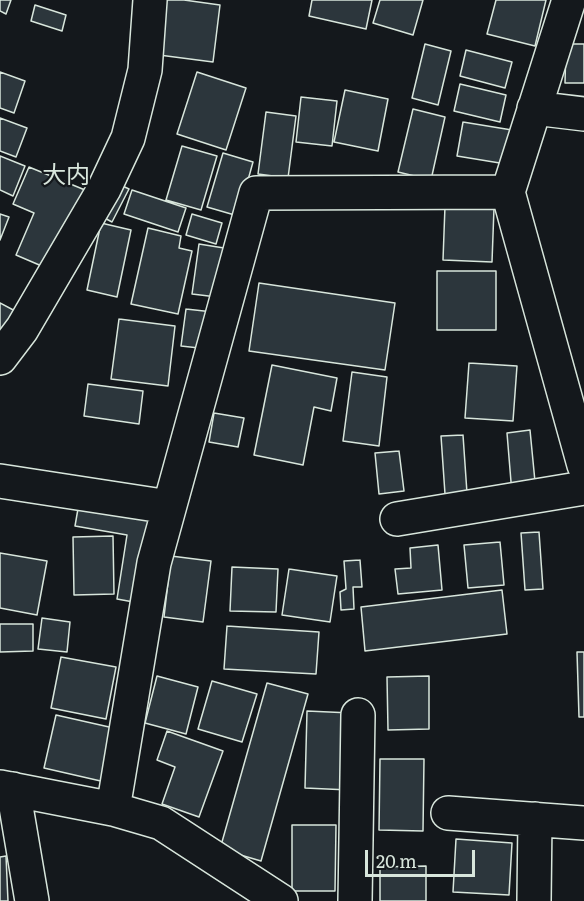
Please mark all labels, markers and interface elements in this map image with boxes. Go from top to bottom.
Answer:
district label: 大内 [42,162,90,190]
scale bar [368,838,478,876]
text: 20 m [376,847,417,874]

